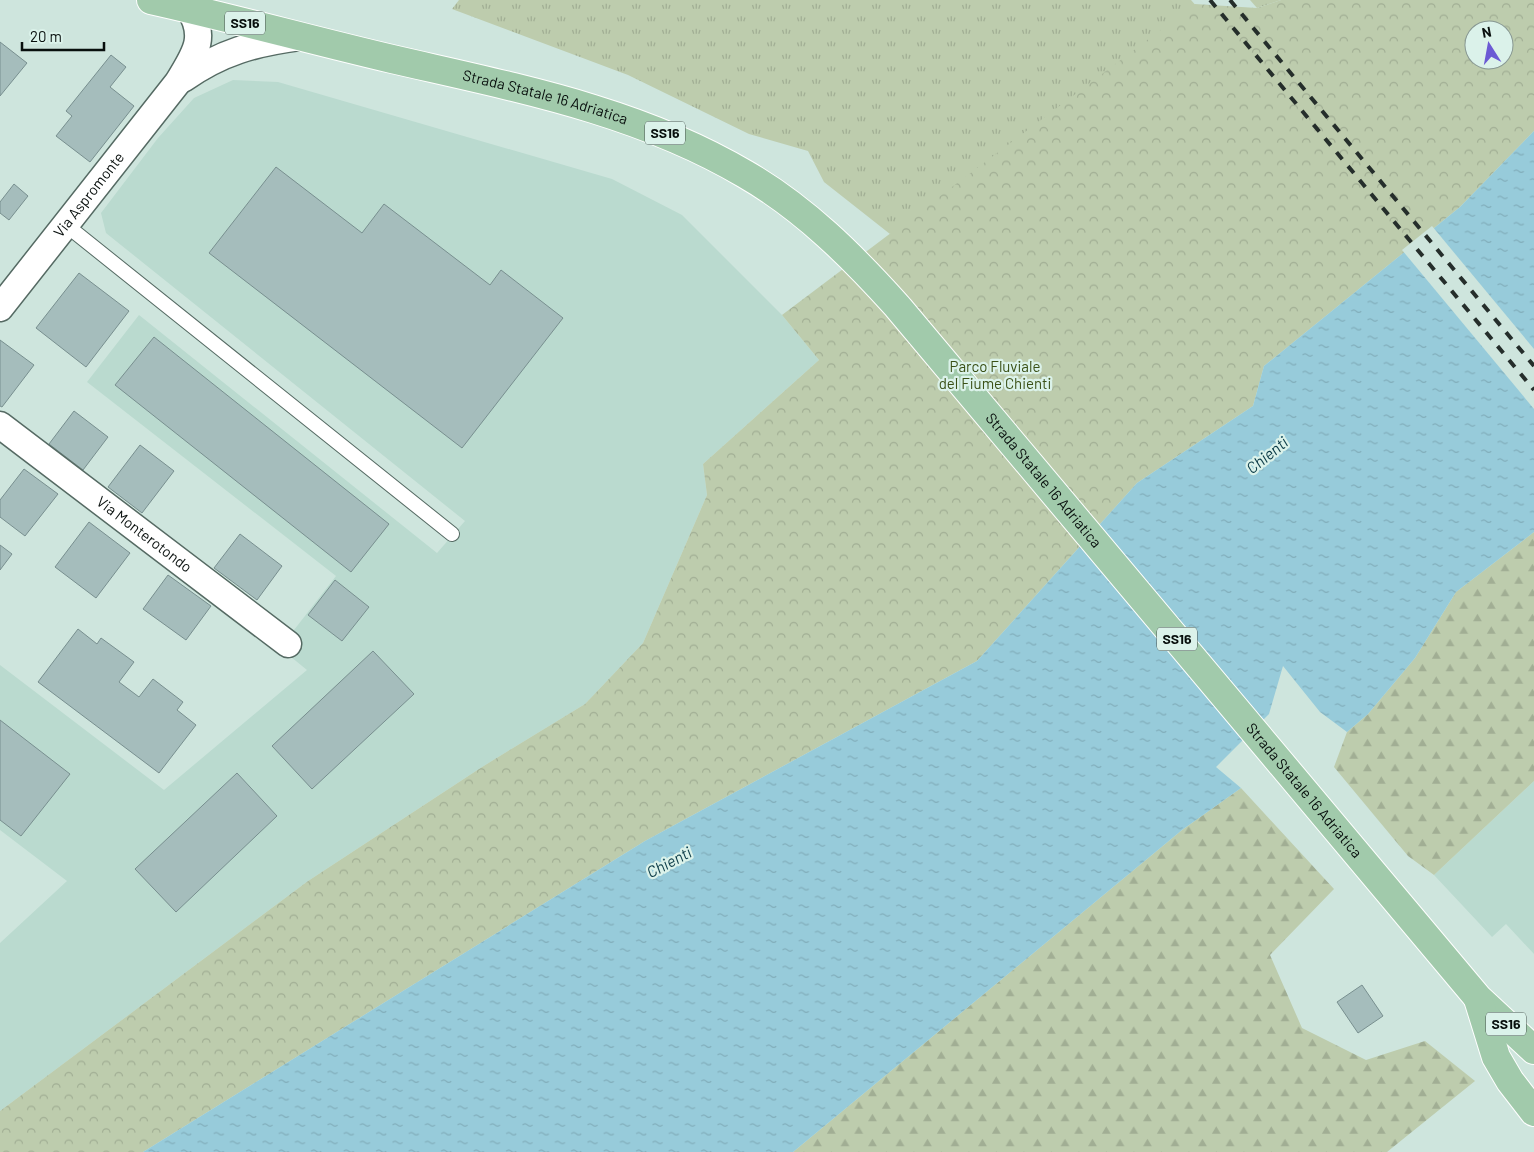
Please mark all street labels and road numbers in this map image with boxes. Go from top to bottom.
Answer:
road number: SS16 [225,12,265,34]
street label: Strada Statale 16 Adriatica [461,65,630,128]
road number: SS16 [645,122,685,144]
street label: Via Aspromonte [49,148,127,240]
street label: Strada Statale 16 Adriatica [983,409,1106,551]
street label: Via Monterotondo [93,492,196,576]
road number: SS16 [1157,628,1197,650]
street label: Strada Statale 16 Adriatica [1243,719,1366,861]
road number: SS16 [1486,1012,1526,1036]

